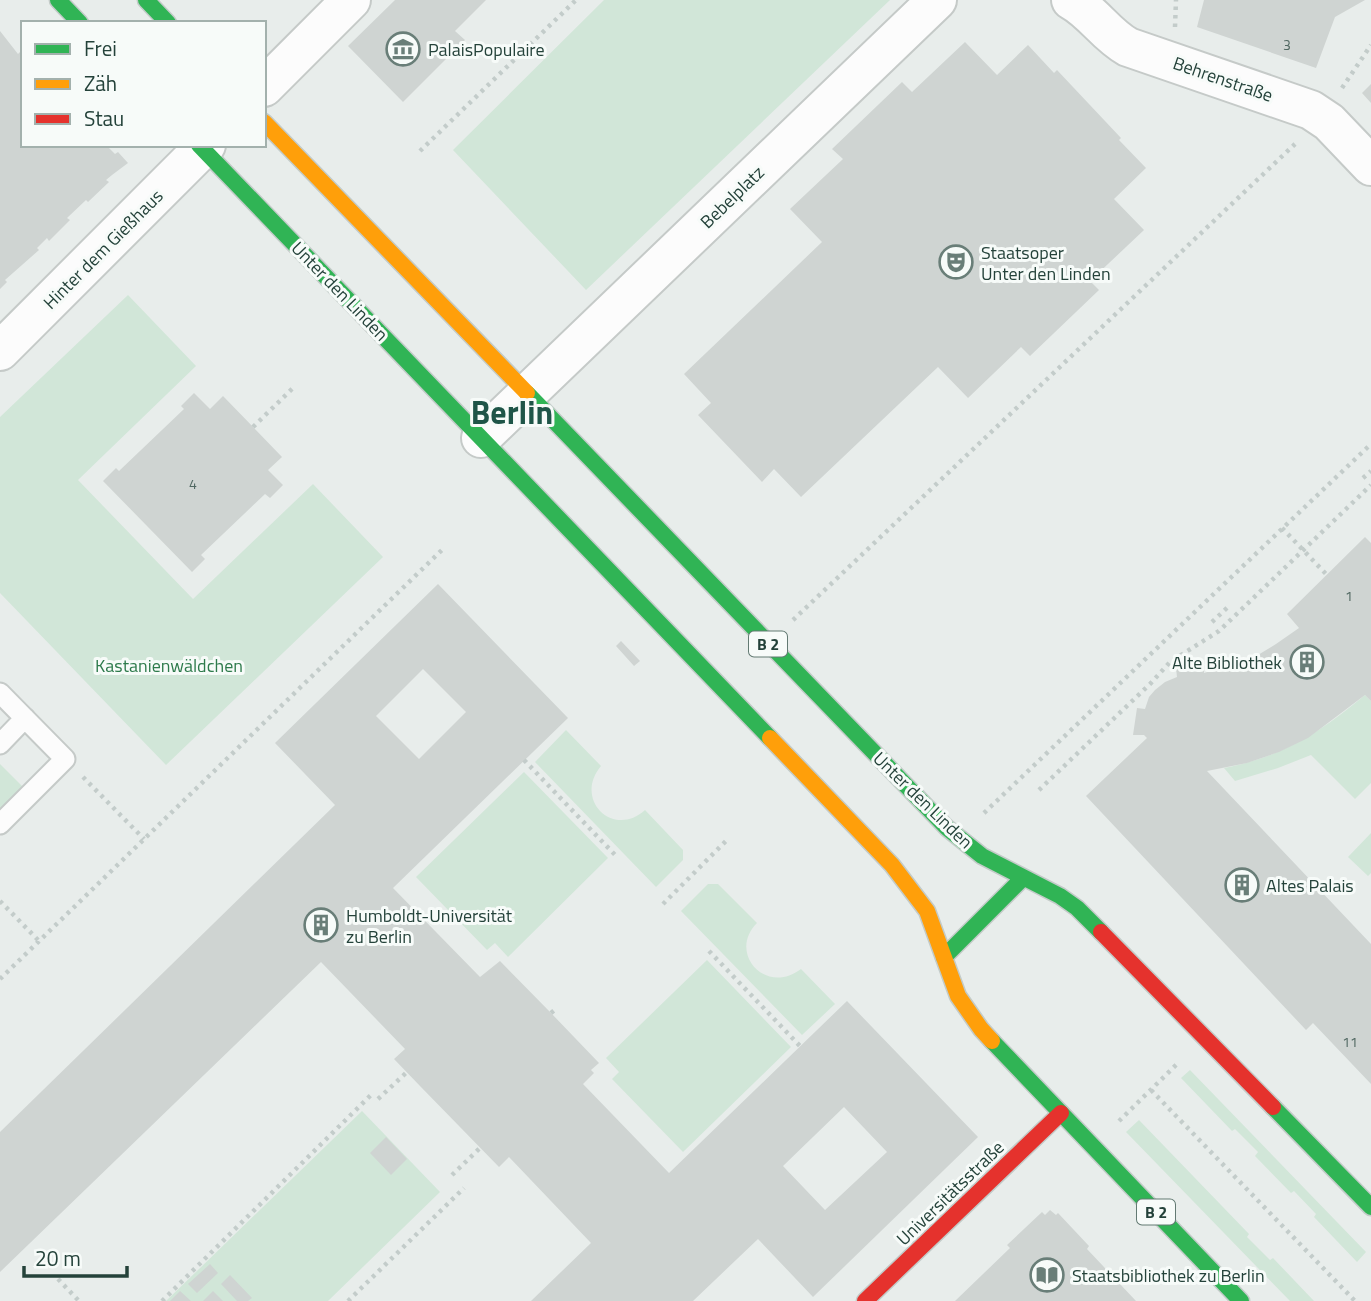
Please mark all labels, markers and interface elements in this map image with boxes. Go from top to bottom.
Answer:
legend [21,21,266,147]
museum icon: PalaisPopulaire [384,30,422,68]
text: Frei [84,32,117,64]
house number: 3 [1283,34,1291,55]
place label: PalaisPopulaire [428,36,545,63]
street label: Behrenstraße [1169,49,1277,109]
text: Zäh [84,67,117,99]
text: Stau [84,102,124,134]
street label: Bebelplatz [694,159,770,235]
street label: Hinter dem Gießhaus [37,183,169,315]
street label: Unter den Linden [285,235,395,347]
place label: Staatsoper Unter den Linden [981,239,1111,287]
theatre icon: Staatsoper Unter den Linden [937,243,975,281]
district label: Berlin [471,388,553,436]
house number: 4 [189,473,197,494]
house number: 1 [1345,585,1353,606]
road number: B 2 [749,632,787,656]
building icon: Alte Bibliothek [1288,643,1326,681]
place label: Alte Bibliothek [1172,649,1282,676]
park label: Kastanienwäldchen [95,652,243,679]
street label: Unter den Linden [867,745,979,855]
building icon: Altes Palais [1223,866,1261,904]
place label: Altes Palais [1266,872,1354,899]
place label: Humboldt-Universität zu Berlin [346,902,513,950]
building icon: Humboldt-Universität zu Berlin [302,906,340,944]
house number: 11 [1342,1031,1358,1052]
street label: Universitätsstraße [890,1134,1010,1252]
road number: B 2 [1137,1200,1175,1224]
scale bar [24,1234,128,1278]
text: 20 m [35,1242,81,1274]
library icon: Staatsbibliothek zu Berlin [1028,1256,1066,1294]
place label: Staatsbibliothek zu Berlin [1072,1262,1265,1289]

